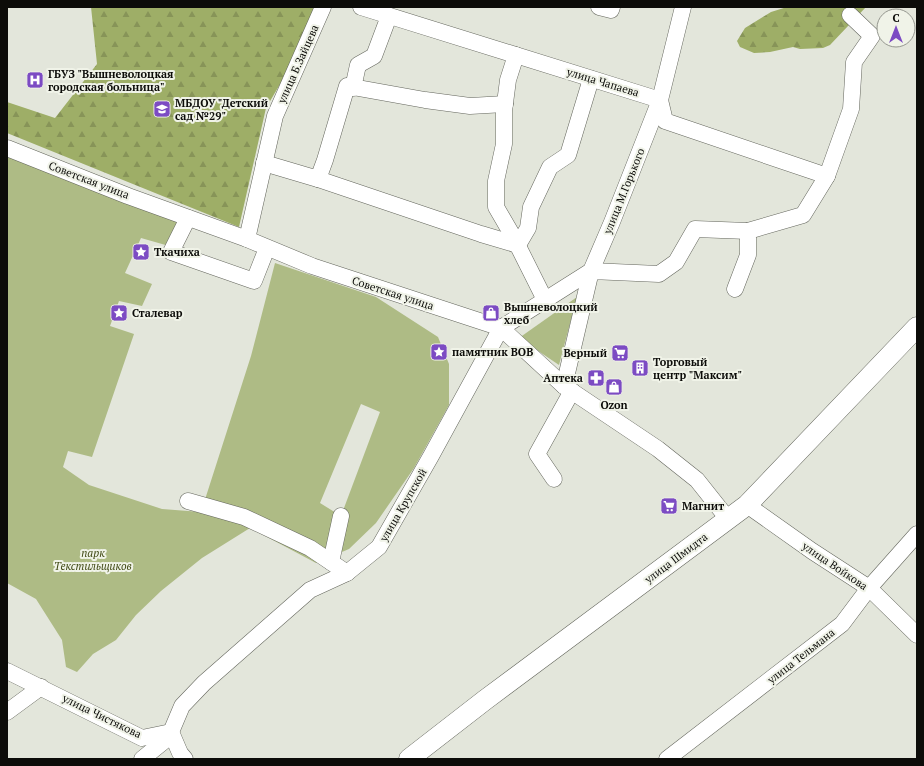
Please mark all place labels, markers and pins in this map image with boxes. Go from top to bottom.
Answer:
place label: ГБУЗ "Вышневолоцкая городская больница" [48,67,174,94]
hospital icon: ГБУЗ "Вышневолоцкая городская больница" [25,70,45,90]
place label: МБДОУ "Детский сад №29" [175,96,269,123]
school or university icon: МБДОУ "Детский сад №29" [152,99,172,119]
place icon: Ткачиха [131,242,151,262]
place label: Ткачиха [154,245,200,259]
place label: Вышневолоцкий хлеб [504,300,598,327]
place icon: Сталевар [109,303,129,323]
shop icon: Вышневолоцкий хлеб [481,303,501,323]
place label: Сталевар [132,306,183,320]
place icon: памятник ВОВ [429,342,449,362]
supermarket icon: Верный [610,343,630,363]
place label: памятник ВОВ [452,345,533,359]
place label: Верный [563,346,608,360]
place label: Торговый центр "Максим" [653,355,742,382]
building icon: Торговый центр "Максим" [630,358,650,378]
pharmacy icon: Аптека [586,368,606,388]
place label: Аптека [543,371,583,385]
shop icon: Ozon [604,377,624,397]
place label: Ozon [600,398,628,412]
supermarket icon: Магнит [659,496,679,516]
place label: Магнит [682,499,724,513]

